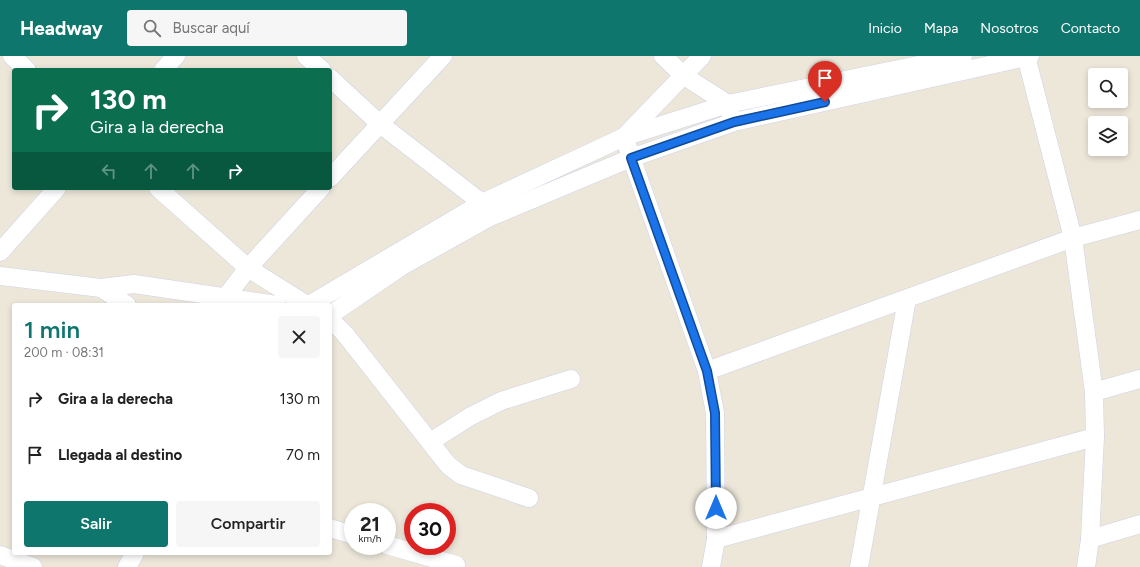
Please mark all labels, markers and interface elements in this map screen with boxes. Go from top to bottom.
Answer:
search box [127,10,407,46]
text: Headway [20,17,103,40]
icon: search [141,17,163,39]
text: Buscar aquí [173,19,250,37]
text: Inicio [868,20,902,37]
text: Mapa [924,20,958,37]
text: Nosotros [980,20,1039,37]
text: Contacto [1061,20,1120,37]
pin [808,61,842,102]
icon: arrive [814,67,836,89]
map controls [1088,68,1128,156]
button: search [1088,68,1128,108]
text: 130 m [90,82,167,116]
icon: right [24,84,76,136]
text: Gira a la derecha [90,116,224,138]
button: layers [1088,116,1128,156]
icon: left [98,160,120,182]
icon: ahead [140,160,162,182]
icon: ahead [182,160,204,182]
icon: right [224,160,246,182]
text: 1 min [24,315,80,344]
button: close [278,316,320,358]
text: 200 m · 08:31 [24,345,104,360]
icon: right [24,388,46,410]
text: Gira a la derecha [58,390,173,408]
text: 130 m [280,390,320,408]
icon: arrive [24,444,46,466]
text: Llegada al destino [58,446,182,464]
text: 70 m [286,446,320,464]
position arrow [695,487,737,529]
button: Salir [24,501,168,547]
button: Compartir [176,501,320,547]
speed limit sign: 30 [404,503,456,555]
text: 21 [360,512,380,536]
text: km/h [359,532,381,545]

